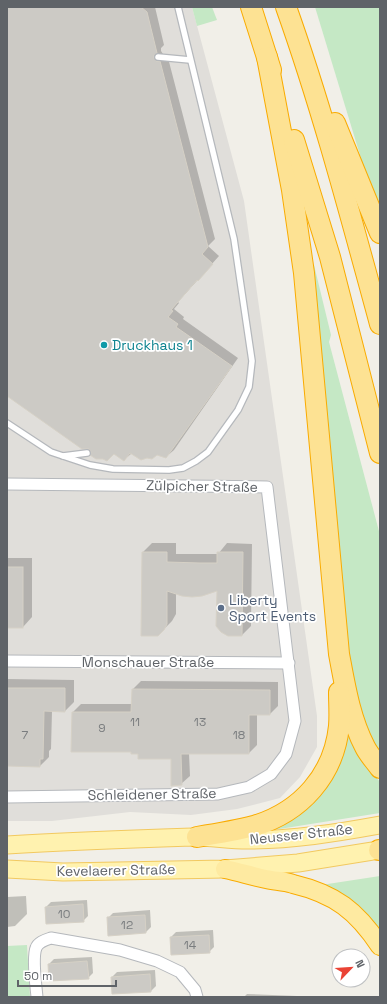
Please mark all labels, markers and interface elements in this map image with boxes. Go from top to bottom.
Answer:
place label: Druckhaus 1 [112,336,193,354]
marker: Druckhaus 1 [99,340,109,350]
street label: Zülpicher Straße [146,476,258,496]
place label: Liberty Sport Events [229,591,316,625]
marker: Liberty Sport Events [216,603,226,613]
street label: Monschauer Straße [82,653,214,671]
house number: 11 [130,714,140,730]
house number: 13 [194,714,206,730]
house number: 9 [98,720,106,736]
house number: 7 [22,727,29,743]
house number: 18 [233,727,245,743]
street label: Schleidener Straße [87,784,217,804]
street label: Neusser Straße [249,820,353,848]
street label: Kevelaerer Straße [56,860,176,880]
house number: 10 [58,906,70,922]
house number: 12 [121,917,133,933]
house number: 14 [184,937,197,953]
north arrow [331,948,371,988]
text: N [352,957,368,970]
scale bar [18,962,116,988]
text: 50 m [24,968,52,984]

